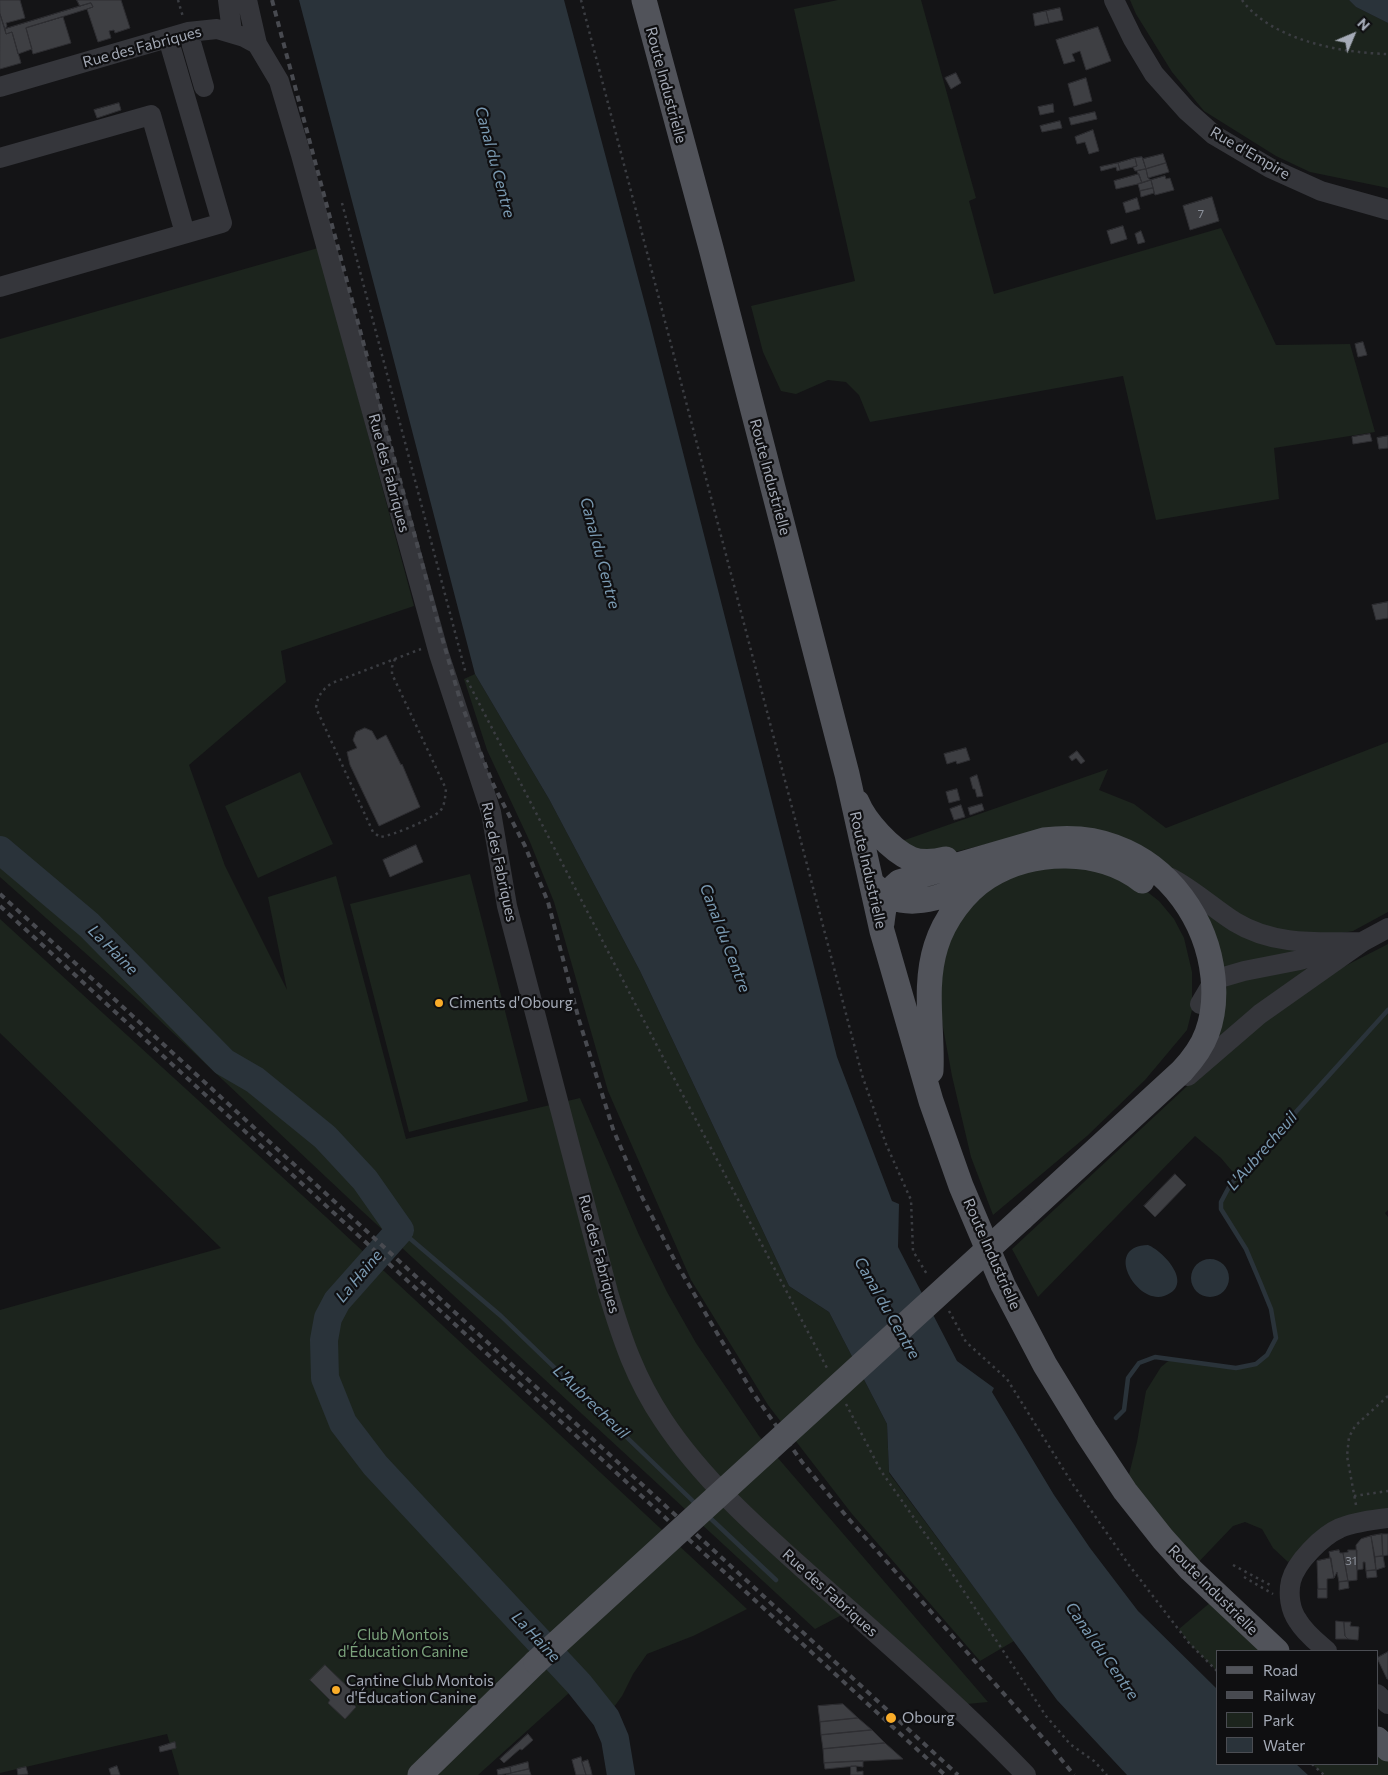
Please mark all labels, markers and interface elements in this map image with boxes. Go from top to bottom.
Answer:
north arrow [1328,10,1378,60]
text: N [1354,14,1374,34]
street label: Rue des Fabriques [81,22,203,72]
street label: Route Industrielle [642,25,690,145]
water label: Canal du Centre [471,104,519,220]
street label: Rue d'Empire [1207,123,1293,183]
house number: 7 [1198,207,1204,221]
street label: Rue des Fabriques [364,412,414,534]
street label: Route Industrielle [746,417,794,537]
water label: Canal du Centre [576,495,624,611]
street label: Rue des Fabriques [477,800,521,924]
street label: Route Industrielle [846,810,890,930]
water label: Canal du Centre [695,881,755,995]
water label: La Haine [84,921,142,979]
place label: Ciments d'Obourg [449,994,573,1012]
marker: Ciments d'Obourg [433,997,445,1009]
water label: L'Aubrecheuil [1223,1108,1301,1194]
street label: Rue des Fabriques [574,1193,624,1315]
street label: Route Industrielle [959,1196,1025,1312]
water label: La Haine [332,1246,386,1306]
water label: Canal du Centre [850,1253,924,1363]
water label: L'Aubrecheuil [549,1361,633,1443]
street label: Route Industrielle [1164,1541,1262,1639]
street label: Rue des Fabriques [779,1545,881,1641]
house number: 31 [1345,1554,1357,1568]
water label: Canal du Centre [1061,1598,1143,1704]
water label: La Haine [508,1608,564,1666]
park label: Club Montois d'Éducation Canine [338,1626,468,1661]
legend [1216,1650,1378,1765]
text: Road [1263,1661,1298,1679]
place label: Cantine Club Montois d'Éducation Canine [346,1672,494,1707]
marker: Cantine Club Montois d'Éducation Canine [330,1684,342,1696]
text: Railway [1263,1686,1316,1704]
place label: Obourg [902,1709,955,1727]
marker: Obourg [884,1711,898,1725]
text: Park [1263,1711,1294,1729]
text: Water [1263,1736,1305,1754]

